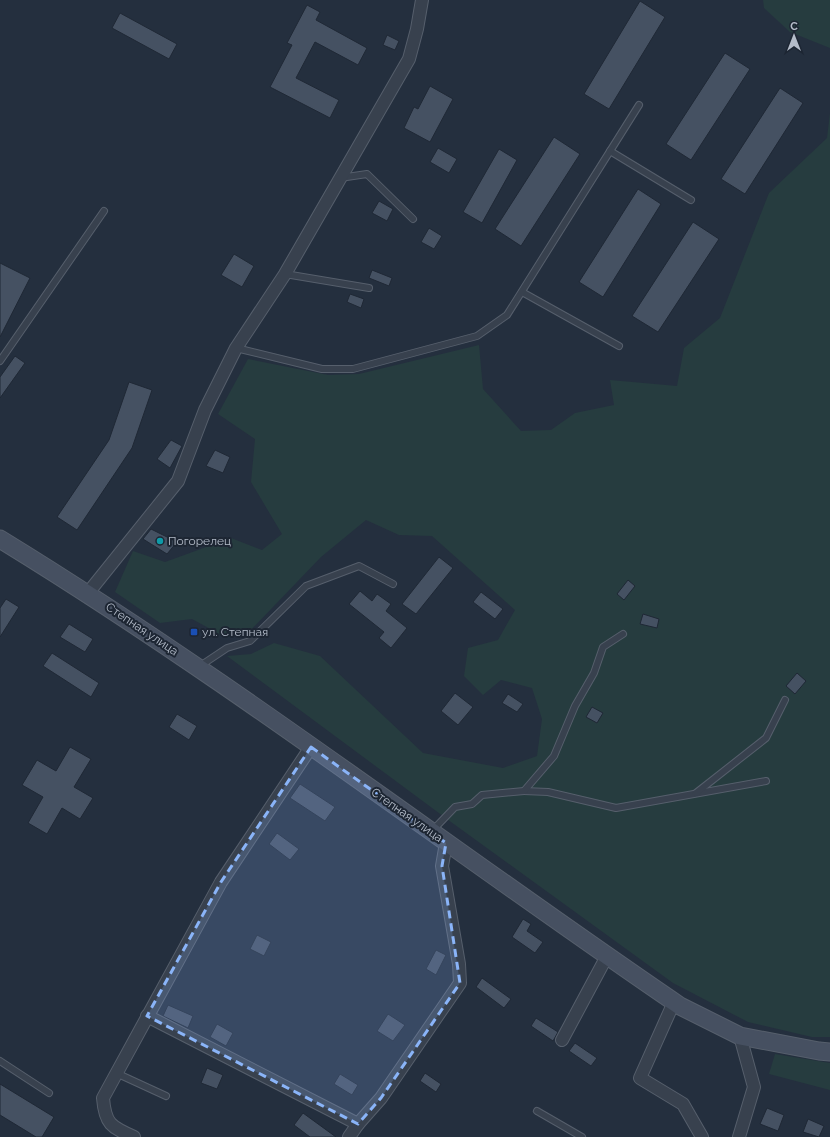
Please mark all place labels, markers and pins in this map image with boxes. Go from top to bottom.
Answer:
place label: Погорелец [168,534,231,548]
marker: Погорелец [155,536,165,546]
place label: ул. Степная [202,625,268,639]
marker: ул. Степная [189,627,199,637]

